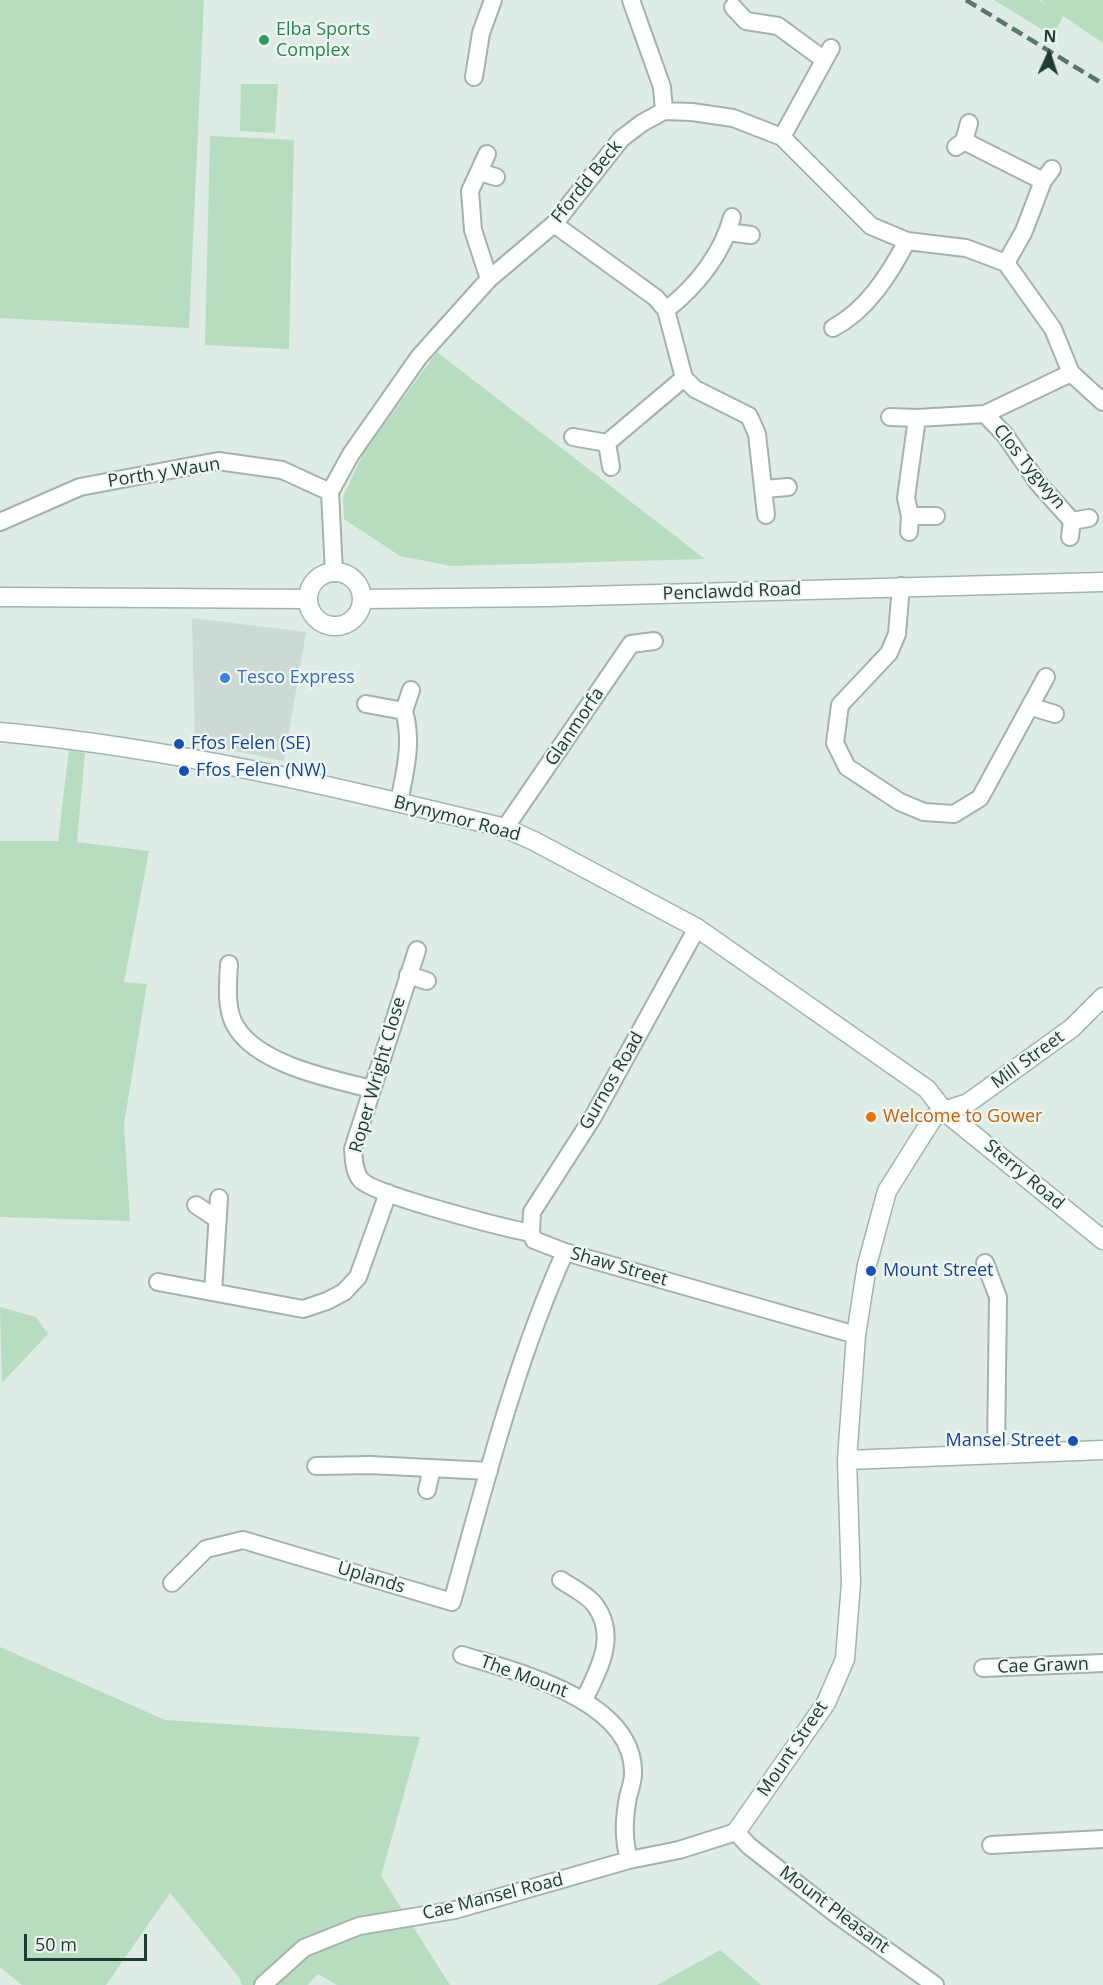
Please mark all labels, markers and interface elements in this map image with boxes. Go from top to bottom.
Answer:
place label: Elba Sports Complex [276,19,370,62]
north arrow [1019,24,1079,84]
text: N [1043,25,1057,47]
marker: Elba Sports Complex [257,33,271,47]
street label: Ffordd Beck [547,136,627,228]
street label: Clos Tygwyn [988,420,1070,514]
street label: Porth y Waun [106,453,222,493]
street label: Penclawdd Road [662,579,802,605]
place label: Tesco Express [237,667,355,689]
marker: Tesco Express [218,671,232,685]
street label: Glanmorfa [541,684,609,770]
place label: Ffos Felen (SE) [191,733,311,755]
marker: Ffos Felen (SE) [172,737,186,751]
place label: Ffos Felen (NW) [196,760,326,782]
marker: Ffos Felen (NW) [177,764,191,778]
street label: Brynymor Road [391,792,523,846]
street label: Roper Wright Close [345,995,411,1155]
street label: Mill Street [987,1026,1069,1094]
street label: Gurnos Road [575,1028,649,1134]
place label: Welcome to Gower [883,1106,1042,1128]
marker: Welcome to Gower [864,1110,878,1124]
street label: Sterry Road [980,1135,1068,1215]
street label: Shaw Street [568,1243,670,1291]
place label: Mount Street [883,1260,993,1282]
marker: Mount Street [864,1264,878,1278]
place label: Mansel Street [946,1430,1061,1452]
marker: Mansel Street [1066,1434,1080,1448]
street label: Uplands [335,1558,407,1598]
street label: The Mount [477,1651,571,1703]
street label: Cae Grawn [997,1654,1089,1678]
street label: Mount Street [753,1697,833,1801]
street label: Mount Pleasant [775,1862,893,1958]
street label: Cae Mansel Road [420,1869,566,1925]
scale bar [27,1922,150,1960]
text: 50 m [35,1932,77,1956]

